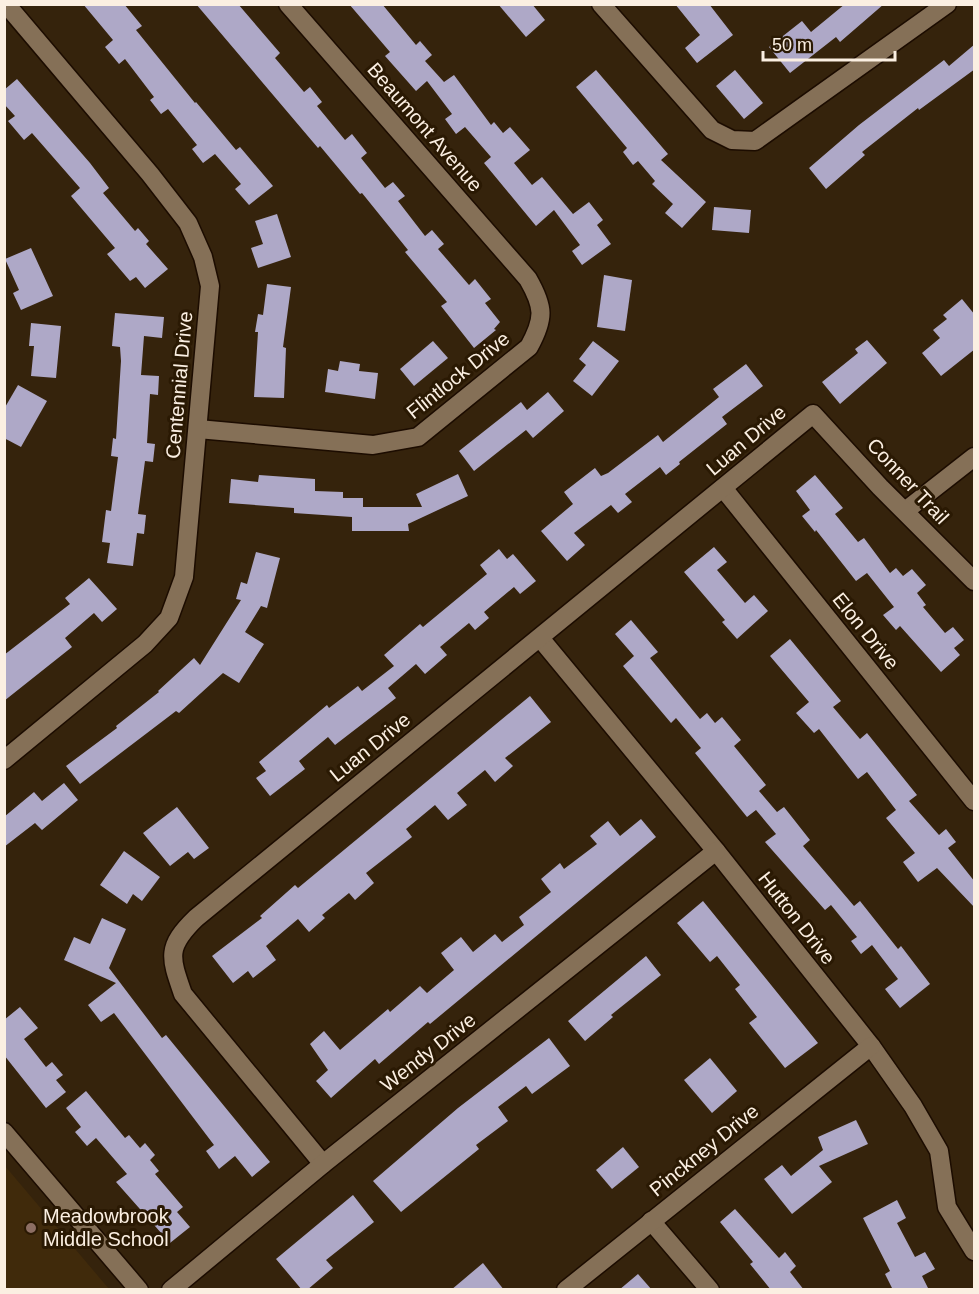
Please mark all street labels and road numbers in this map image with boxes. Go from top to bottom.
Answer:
street label: Beaumont Avenue [363,58,487,196]
street label: Centennial Drive [162,310,196,460]
street label: Flintlock Drive [402,327,514,423]
street label: Luan Drive [702,400,790,480]
street label: Conner Trail [863,434,953,528]
street label: Elon Drive [828,588,904,674]
street label: Luan Drive [325,708,415,786]
street label: Hutton Drive [754,867,840,969]
street label: Wendy Drive [376,1008,480,1096]
street label: Pinckney Drive [645,1099,763,1201]

